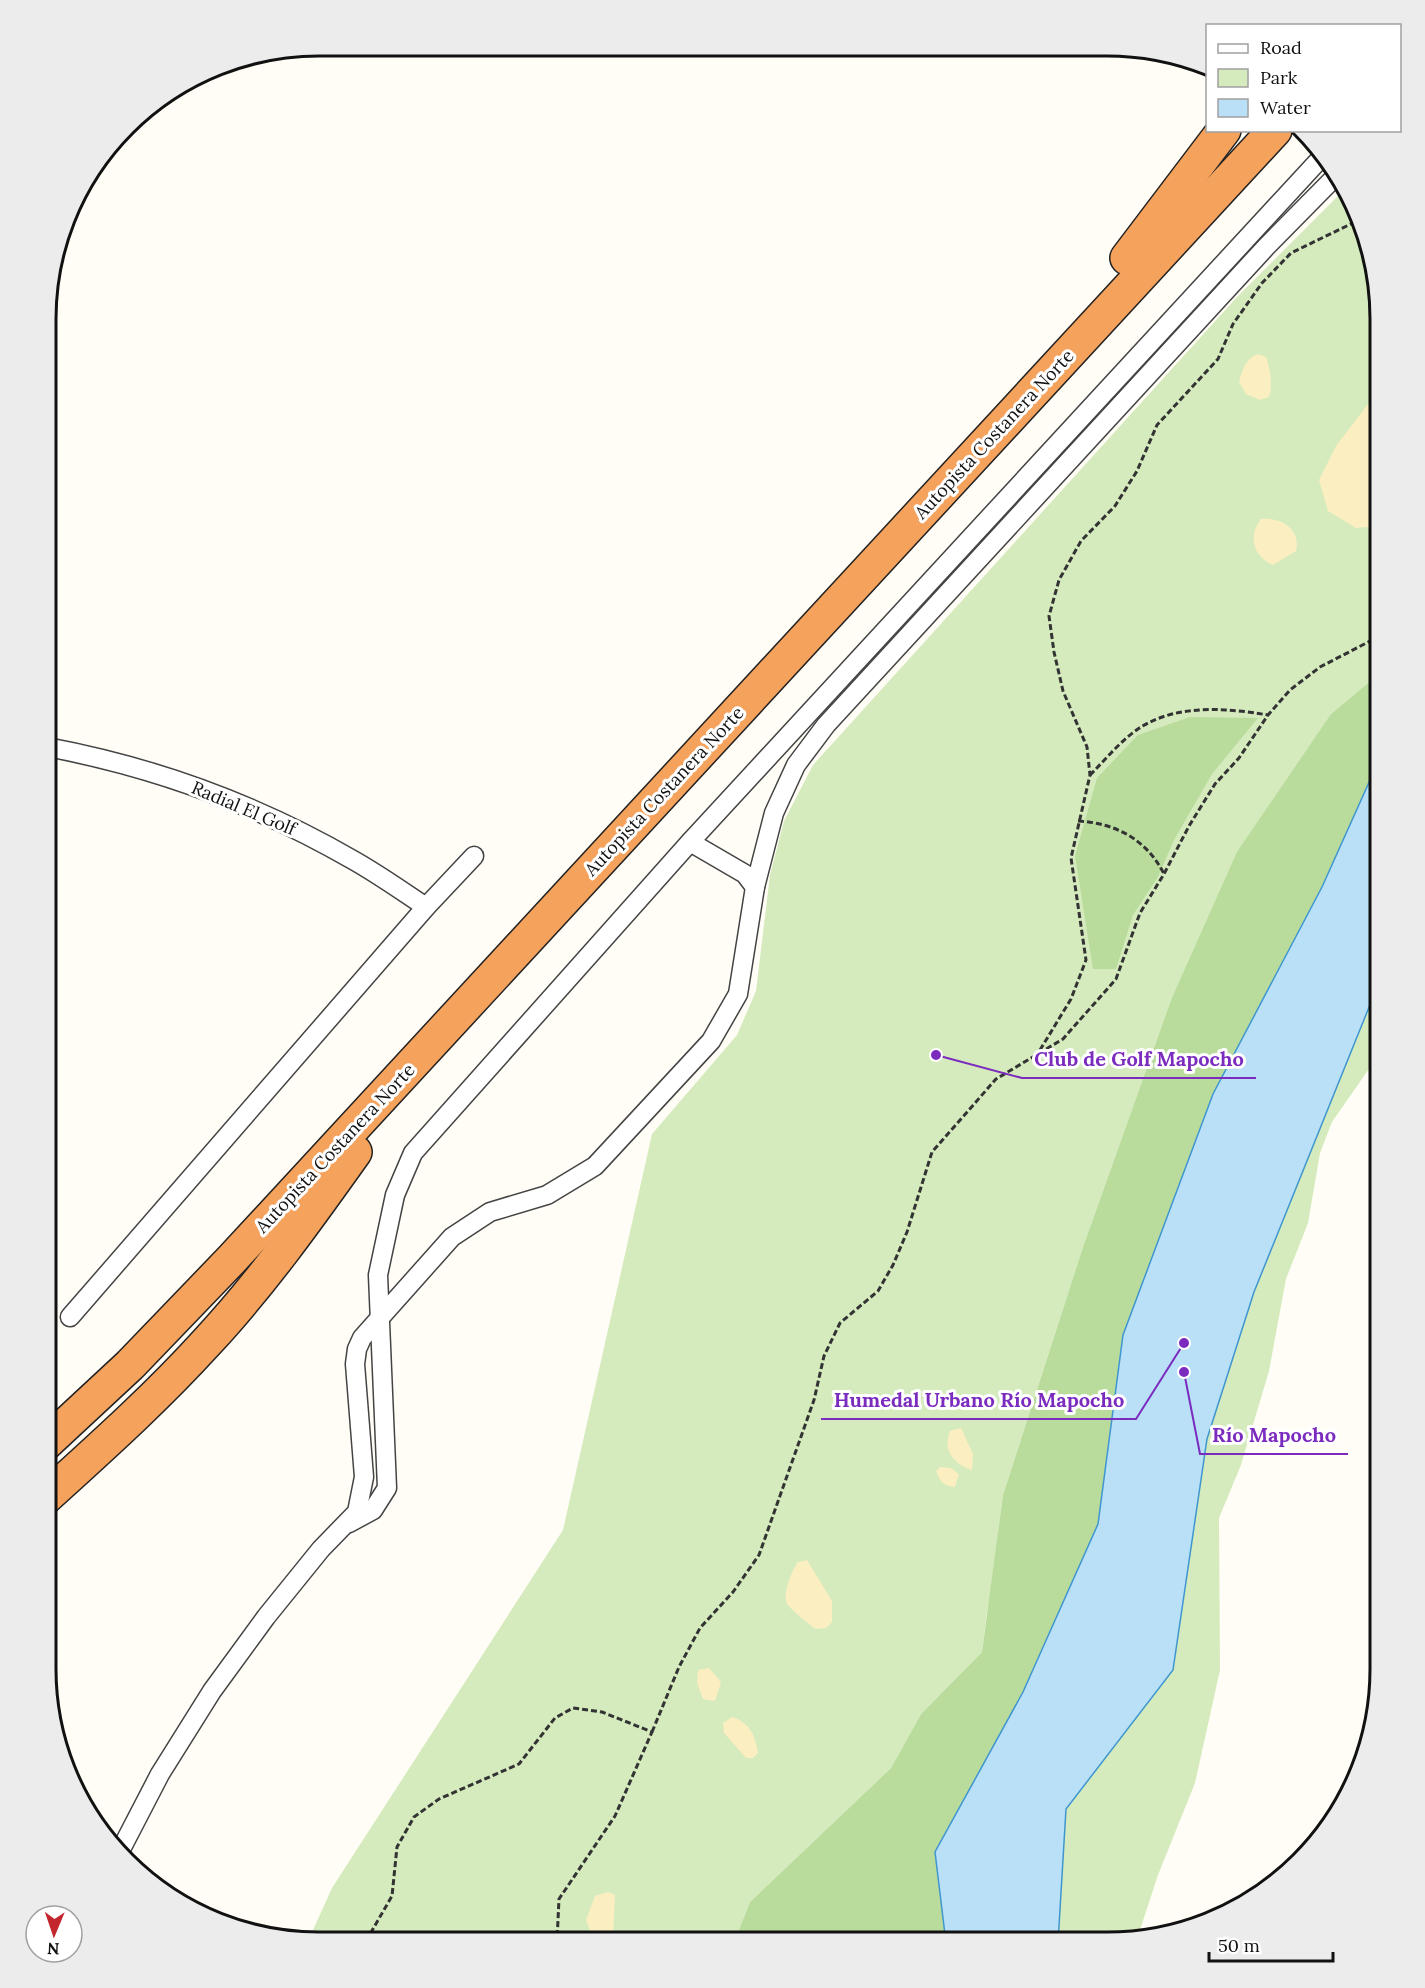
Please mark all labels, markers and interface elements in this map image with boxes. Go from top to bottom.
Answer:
legend [1206,24,1401,132]
text: Road [1260,36,1302,59]
text: Park [1260,66,1298,89]
text: Water [1260,96,1311,119]
street label: Autopista Costanera Norte [909,344,1079,524]
street label: Autopista Costanera Norte [579,701,749,881]
street label: Radial El Golf [188,776,302,841]
callout: Club de Golf Mapocho [1022,1040,1256,1078]
text: Club de Golf Mapocho [1034,1046,1244,1071]
street label: Autopista Costanera Norte [250,1058,420,1238]
callout: Humedal Urbano Río Mapocho [821,1381,1136,1419]
text: Humedal Urbano Río Mapocho [834,1387,1124,1412]
callout: Río Mapocho [1200,1416,1348,1454]
text: Río Mapocho [1212,1422,1336,1447]
north arrow [24,1904,84,1964]
scale bar [1209,1925,1334,1963]
text: 50 m [1218,1934,1260,1957]
text: N [47,1939,60,1959]

